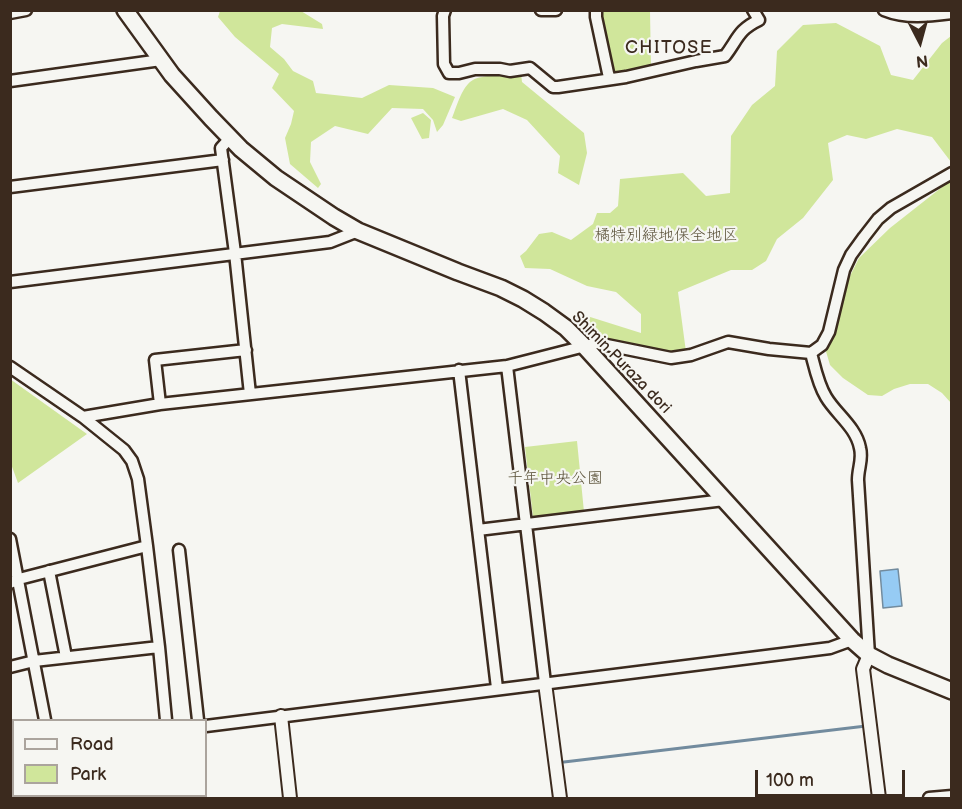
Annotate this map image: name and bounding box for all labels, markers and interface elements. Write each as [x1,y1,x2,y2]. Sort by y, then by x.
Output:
north arrow [890,12,950,72]
district label: CHITOSE [625,37,713,59]
text: N [915,50,929,70]
park label: 橘特別緑地保全地区 [594,226,738,246]
street label: Shimin Puraza dori [567,308,675,418]
park label: 千年中央公園 [507,469,603,489]
legend [12,719,207,797]
text: Road [70,734,114,755]
scale bar [758,758,908,796]
text: Park [70,764,106,785]
text: 100 m [766,770,814,791]

